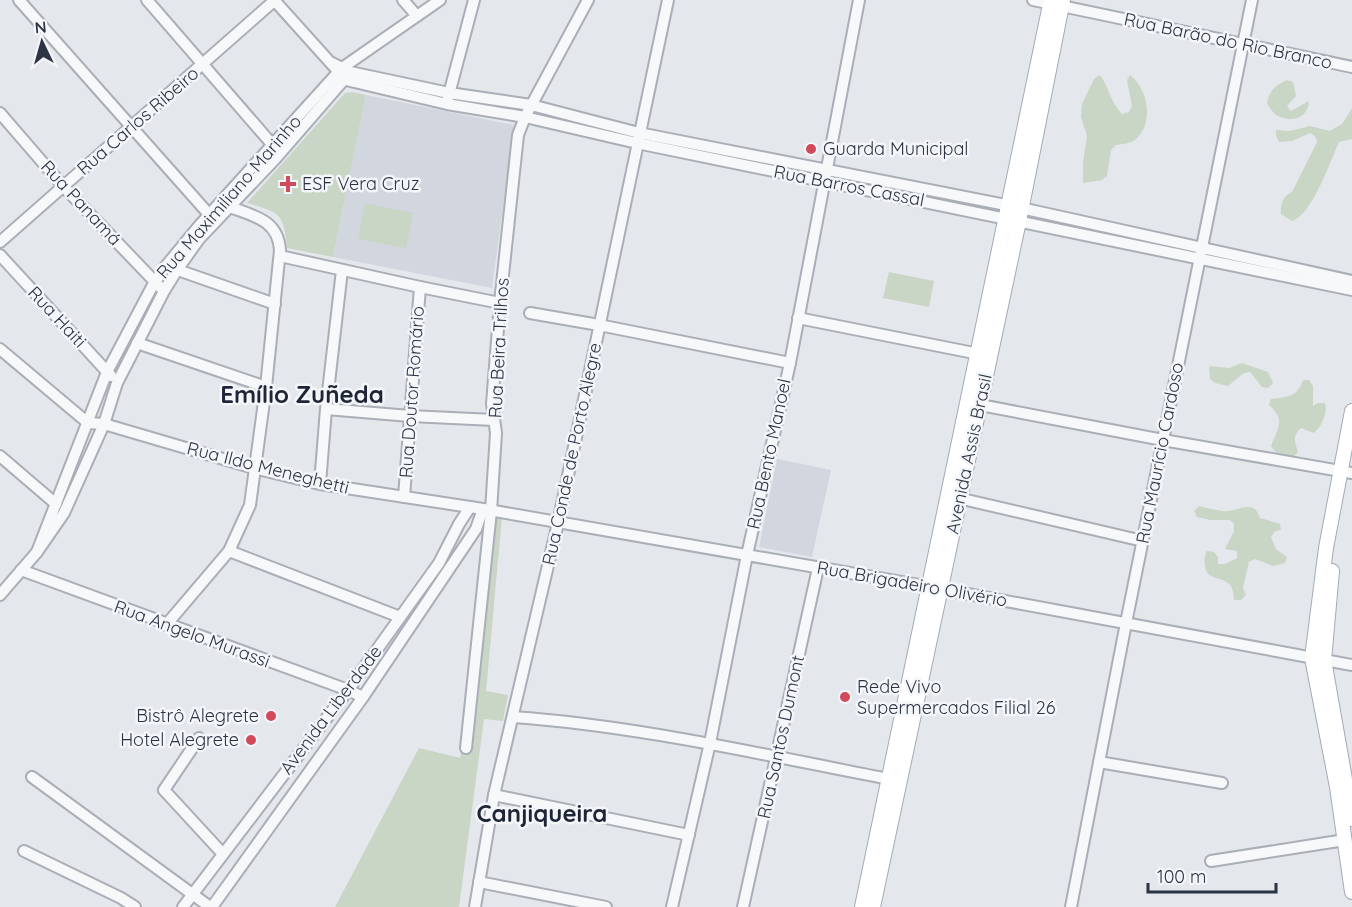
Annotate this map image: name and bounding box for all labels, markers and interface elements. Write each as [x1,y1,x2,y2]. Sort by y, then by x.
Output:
street label: Rua Barão do Rio Branco [1122,7,1334,74]
north arrow [12,12,72,72]
text: N [34,17,47,38]
street label: Rua Carlos Ribeiro [72,61,203,180]
street label: Rua Maximiliano Marinho [151,110,306,283]
place label: Guarda Municipal [823,137,968,160]
marker: Guarda Municipal [804,142,818,156]
street label: Rua Panamá [36,155,127,250]
street label: Rua Barros Cassal [772,160,926,211]
place label: ESF Vera Cruz [302,172,419,195]
marker: ESF Vera Cruz [279,175,297,193]
street label: Rua Beira Trilhos [483,277,514,419]
street label: Rua Haiti [23,281,92,352]
street label: Rua Doutor Romário [394,305,429,479]
street label: Rua Conde de Porto Alegre [537,341,606,567]
street label: Rua Maurício Cardoso [1131,360,1188,545]
street label: Avenida Assis Brasil [940,372,997,536]
street label: Rua Bento Manoel [741,376,796,531]
district label: Emílio Zuñeda [220,379,384,409]
street label: Rua Ildo Meneghetti [185,436,352,499]
street label: Rua Brigadeiro Olivério [815,555,1009,612]
street label: Rua Angelo Murassi [111,595,273,672]
street label: Avenida Liberdade [275,641,387,779]
street label: Rua Santos Dumont [752,653,809,821]
place label: Rede Vivo Supermercados Filial 26 [857,675,1056,719]
marker: Rede Vivo Supermercados Filial 26 [838,690,852,704]
place label: Bistrô Alegrete [136,704,259,727]
marker: Bistrô Alegrete [264,709,278,723]
place label: Hotel Alegrete [120,728,239,751]
marker: Hotel Alegrete [244,733,258,747]
district label: Canjiqueira [477,798,607,828]
scale bar [1148,856,1276,894]
text: 100 m [1157,865,1206,888]

